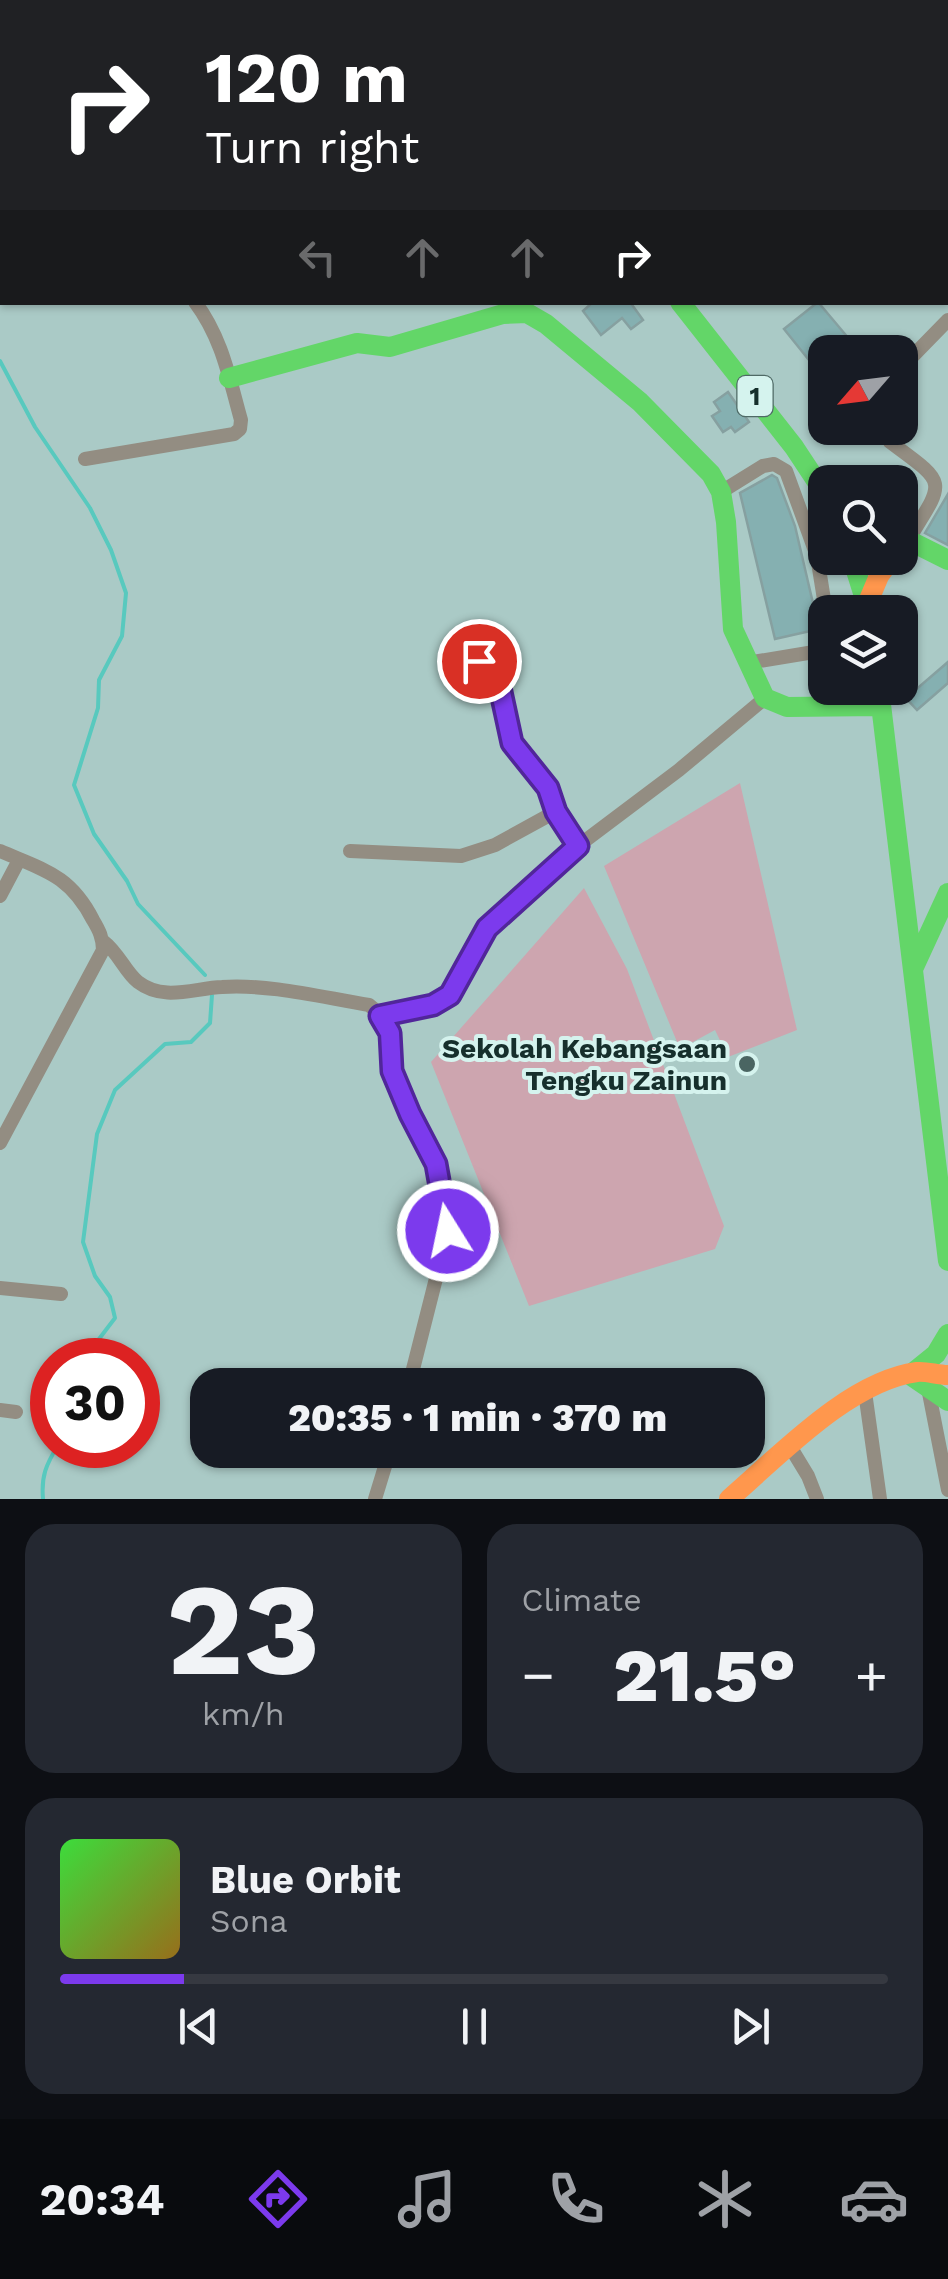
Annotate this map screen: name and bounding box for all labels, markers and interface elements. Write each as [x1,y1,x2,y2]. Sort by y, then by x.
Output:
text: 120 m [205,37,408,119]
icon: right [40,40,170,170]
text: Turn right [205,121,419,174]
icon: left [290,230,345,285]
icon: ahead [395,230,450,285]
icon: ahead [500,230,555,285]
icon: right [605,230,660,285]
north arrow [808,335,918,445]
map controls [808,335,918,705]
road number: 1 [738,376,772,416]
button: search [808,465,918,575]
button: layers [808,595,918,705]
pin [437,619,522,704]
icon: arrive [452,634,507,689]
place label: Sekolah Kebangsaan Tengku Zainun [442,1032,727,1097]
marker: Sekolah Kebangsaan Tengku Zainun [736,1053,758,1075]
position arrow [396,1179,500,1283]
speed limit sign: 30 [30,1338,160,1468]
text: 20:35 · 1 min · 370 m [288,1396,667,1440]
text: 23 [166,1553,321,1706]
text: Climate [522,1581,642,1619]
text: 21.5° [613,1631,796,1719]
text: − [522,1643,555,1707]
text: + [855,1643,888,1707]
text: km/h [202,1695,284,1733]
text: Blue Orbit [210,1858,401,1902]
text: Sona [210,1902,288,1940]
icon: previous [171,1999,226,2054]
icon: pause [447,1999,502,2054]
icon: next [723,1999,778,2054]
icon: directions [243,2164,313,2234]
icon: music [392,2164,462,2234]
icon: phone [541,2164,611,2234]
icon: climate [690,2164,760,2234]
icon: car [839,2164,909,2234]
text: 20:34 [39,2173,165,2226]

